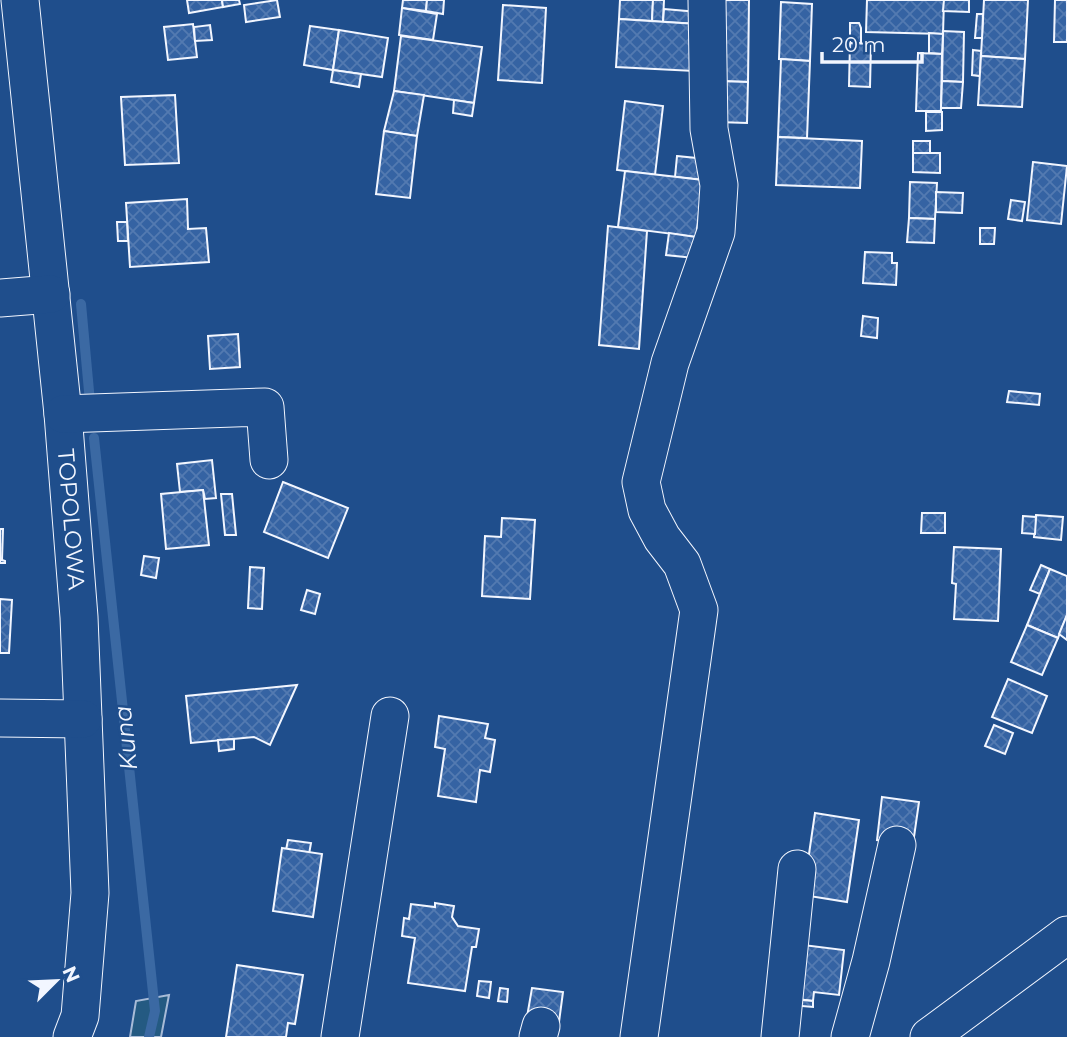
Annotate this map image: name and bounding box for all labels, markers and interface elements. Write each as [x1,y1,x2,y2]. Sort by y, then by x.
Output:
scale bar [822,21,922,65]
text: 20 m [832,32,886,57]
street label: TOPOLOWA [52,448,91,592]
water label: Kuna [108,704,143,772]
north arrow [21,946,91,1016]
text: N [57,963,85,986]

